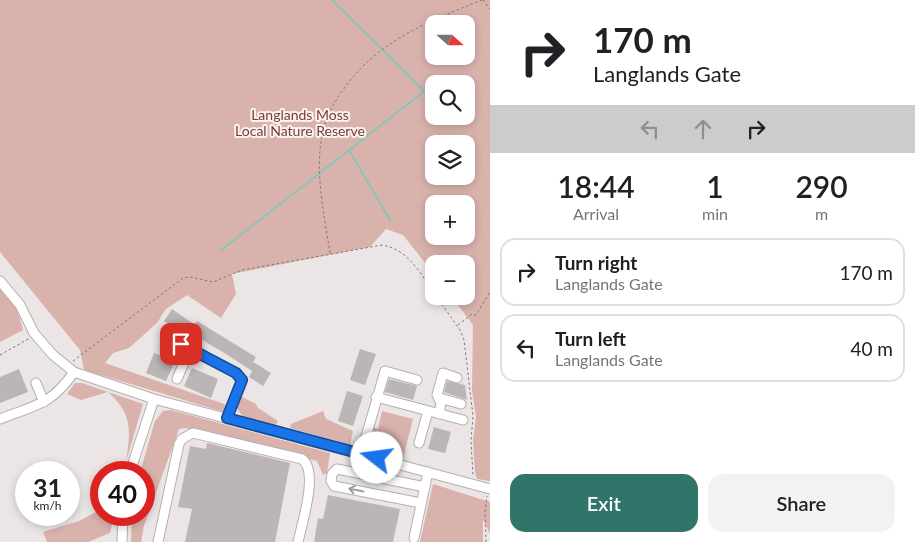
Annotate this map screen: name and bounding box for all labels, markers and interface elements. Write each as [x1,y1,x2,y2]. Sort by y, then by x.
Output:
north arrow [425,15,475,65]
map controls [425,15,475,305]
text: 170 m [593,18,692,60]
icon: right [510,20,575,85]
text: Langlands Gate [593,60,741,87]
button: search [425,75,475,125]
park label: Langlands Moss Local Nature Reserve [235,106,365,139]
icon: left [636,115,664,143]
icon: ahead [689,115,717,143]
icon: right [742,115,770,143]
button: layers [425,135,475,185]
text: 18:44 [557,168,635,204]
text: 1 [706,168,724,204]
text: 290 [795,168,848,204]
button: + [425,195,475,245]
text: Arrival [573,204,619,223]
text: min [702,204,728,223]
text: m [815,204,828,223]
text: Turn right [555,251,637,274]
button: − [425,255,475,305]
icon: right [512,258,540,286]
text: 170 m [839,261,893,284]
text: Langlands Gate [555,274,663,293]
pin [160,323,202,365]
text: Turn left [555,327,626,350]
icon: arrive [167,330,195,358]
icon: left [512,334,540,362]
text: 40 m [850,337,893,360]
text: Langlands Gate [555,350,663,369]
position arrow [350,431,402,483]
speed limit sign: 40 [90,461,155,526]
text: 31 [33,472,62,502]
button: Exit [510,474,698,532]
button: Share [708,474,895,532]
one-way arrow [349,485,365,494]
text: km/h [33,498,62,513]

